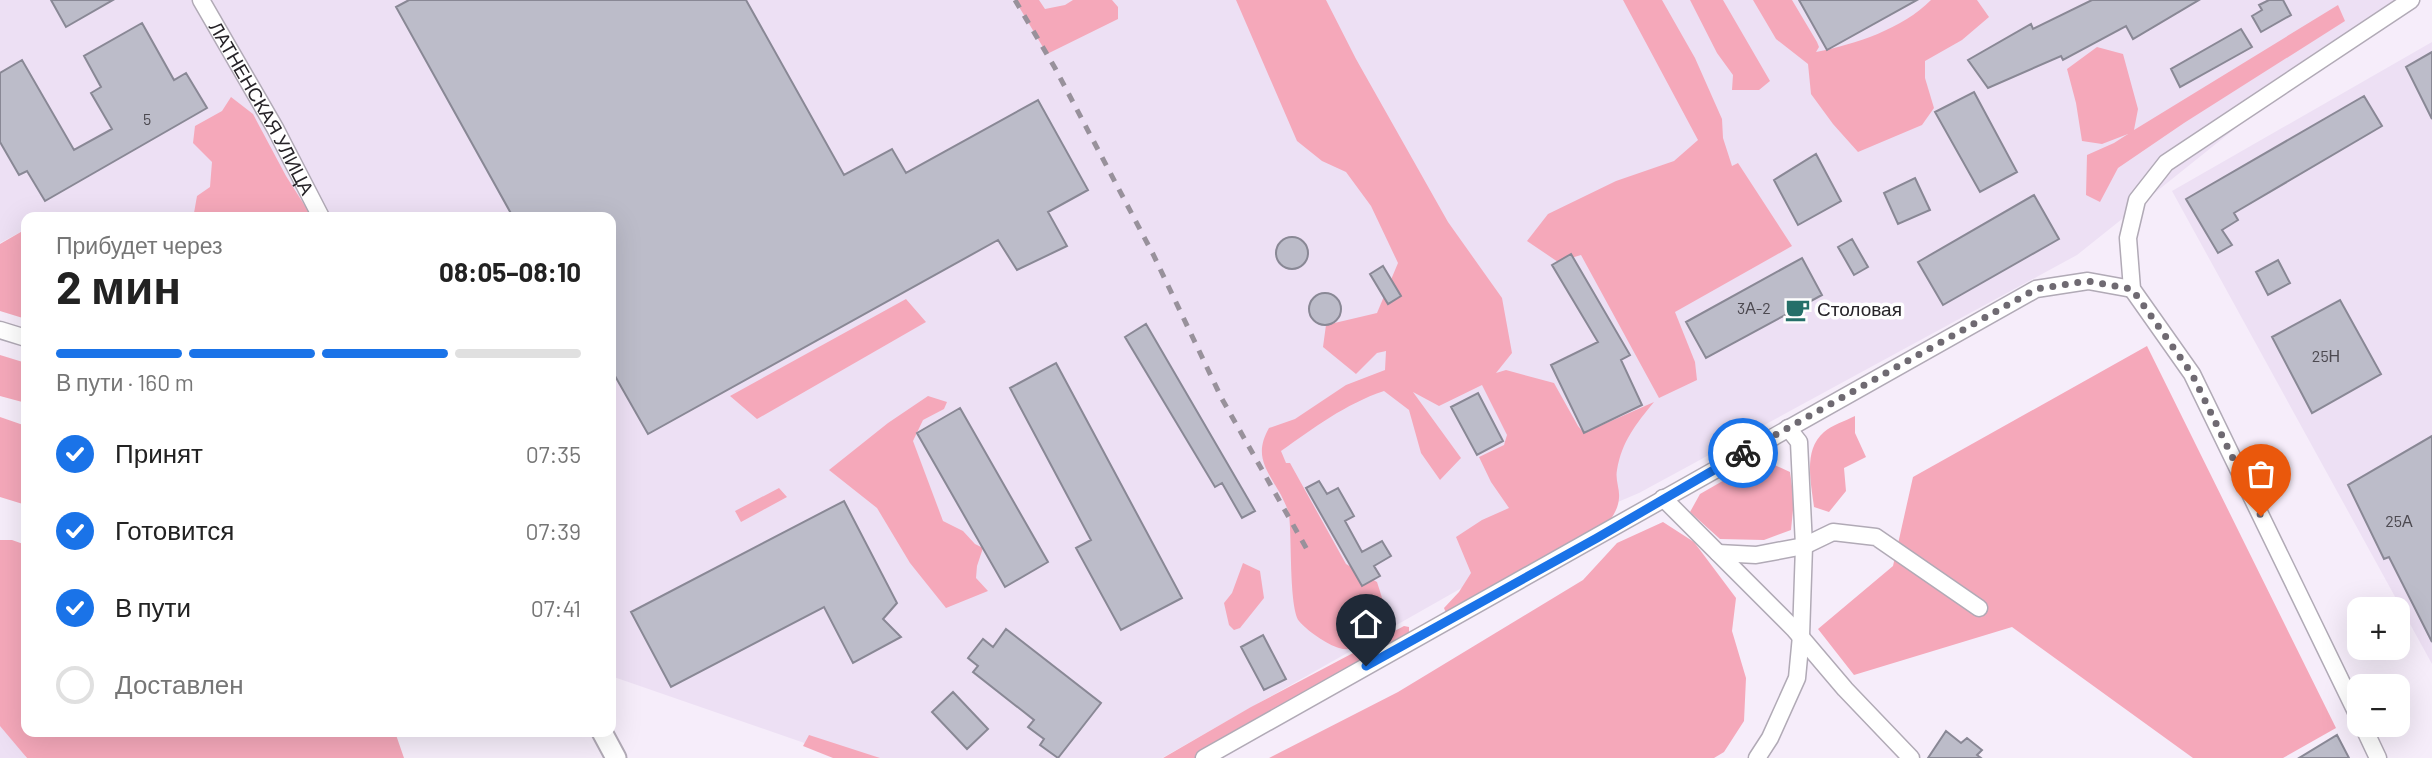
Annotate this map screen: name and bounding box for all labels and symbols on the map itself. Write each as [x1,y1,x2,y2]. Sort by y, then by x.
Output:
street label: ЛАТНЕНСКАЯ УЛИЦА [205,17,320,199]
house number: 5 [143,109,151,128]
cafe icon: Столовая [1783,295,1811,323]
place label: Столовая [1817,297,1902,320]
house number: 3А-2 [1737,298,1771,317]
house number: 25Н [2312,346,2340,365]
courier [1708,418,1778,488]
pin [2231,444,2291,516]
house number: 25А [2385,511,2413,530]
pin [1336,594,1396,666]

